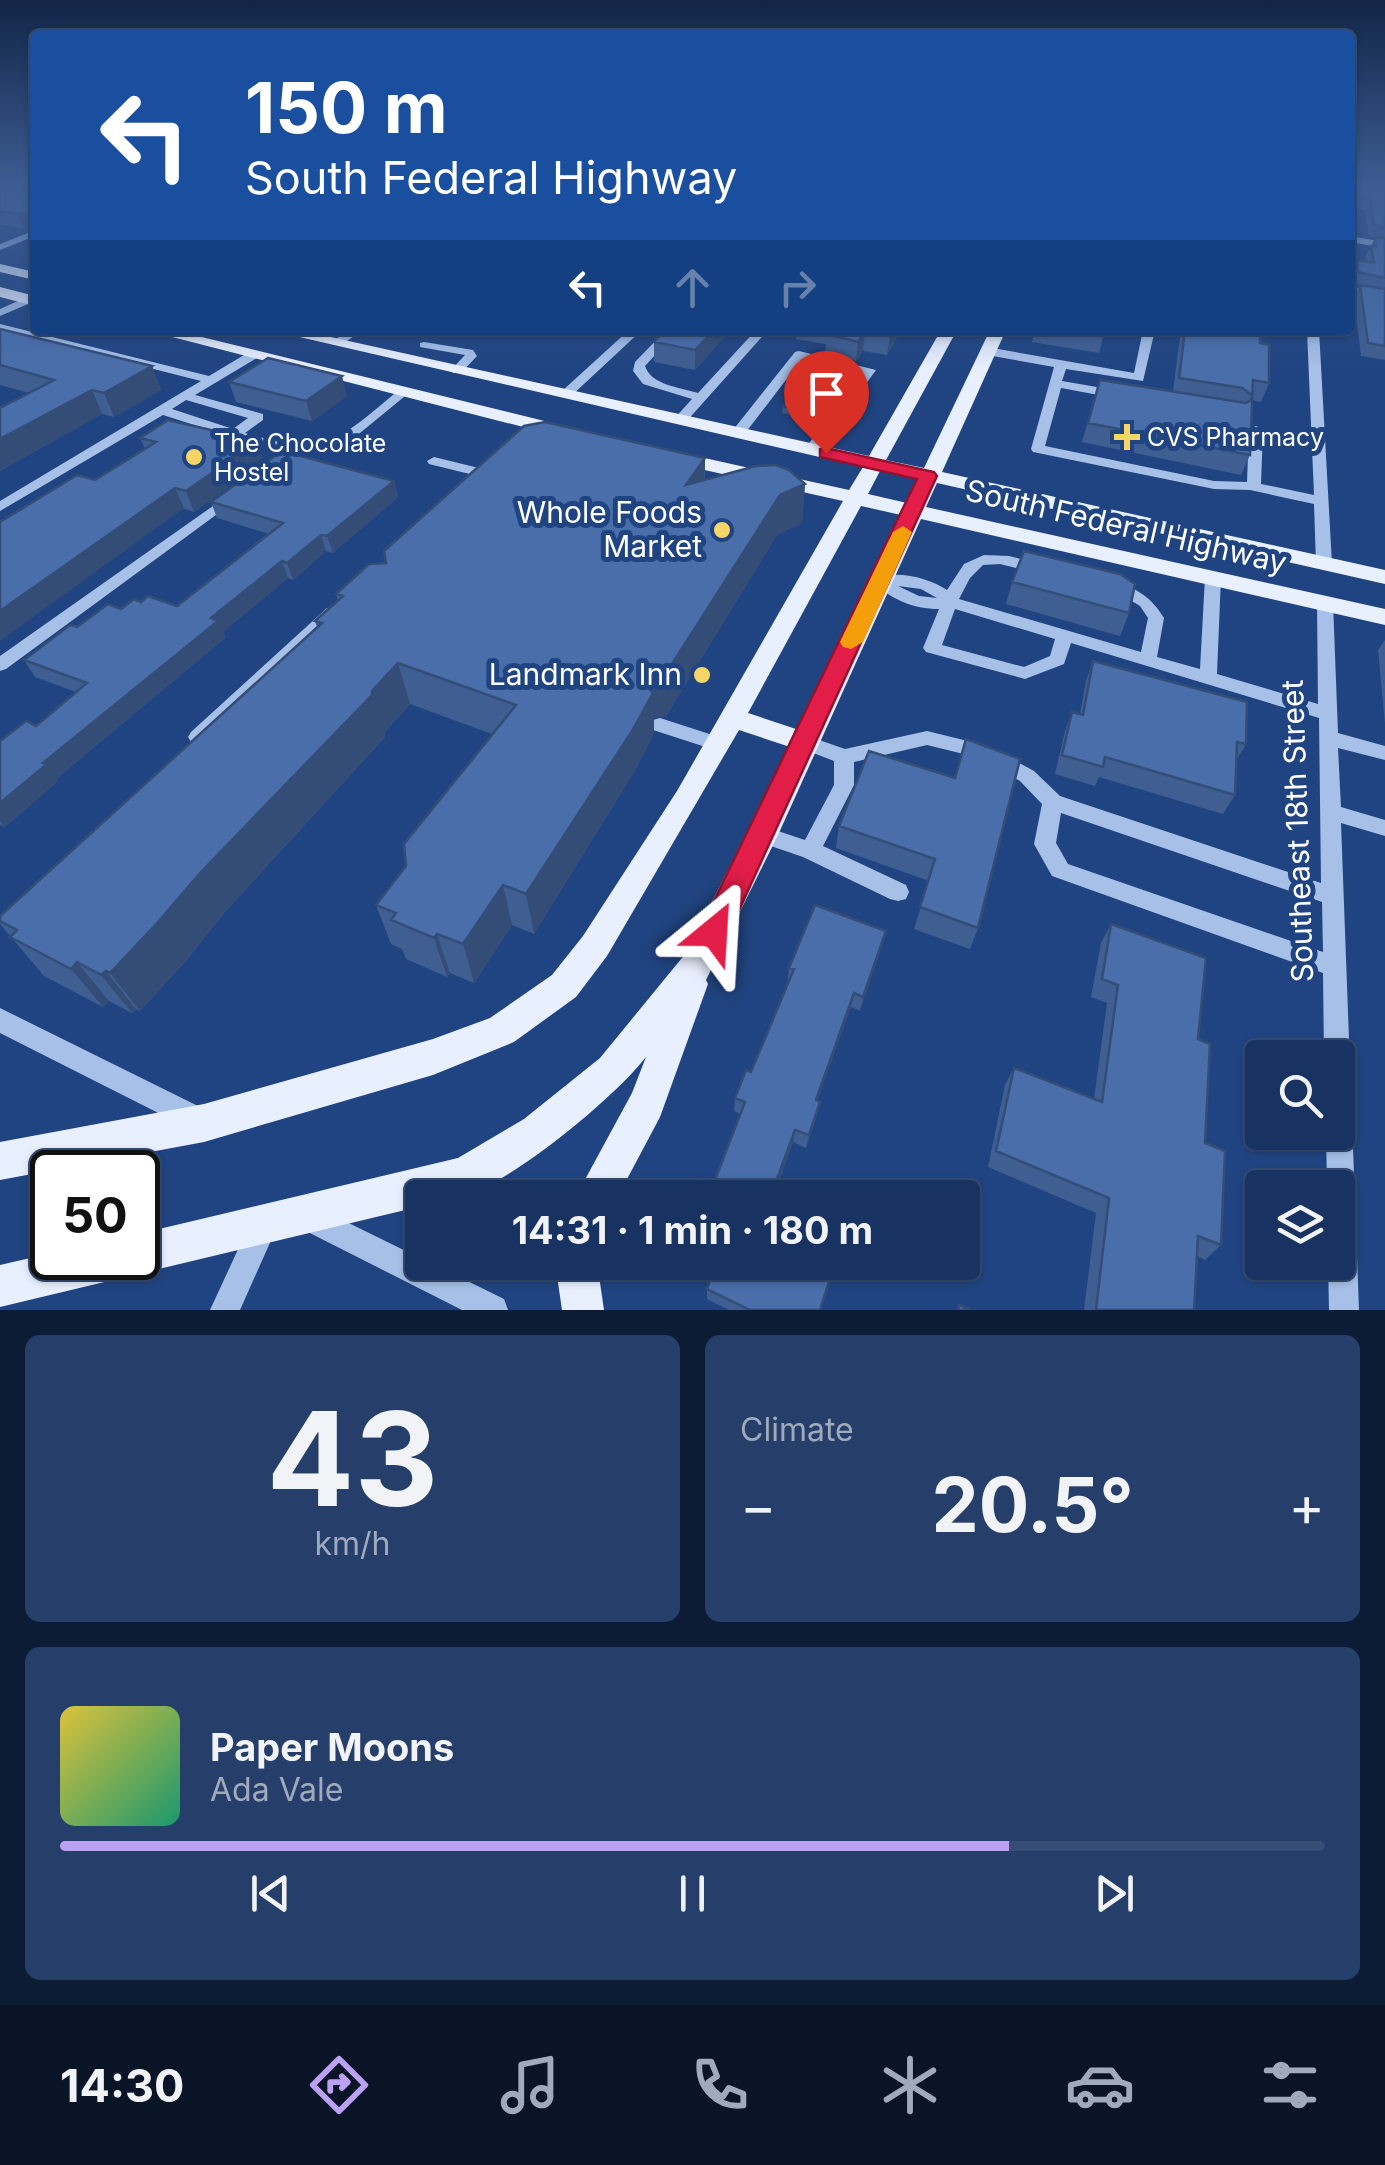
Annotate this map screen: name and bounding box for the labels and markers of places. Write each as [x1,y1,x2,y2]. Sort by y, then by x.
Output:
pin [784,351,869,454]
place label: CVS Pharmacy [1147,422,1324,452]
marker: CVS Pharmacy [1116,426,1138,448]
place label: The Chocolate Hostel [214,428,386,487]
marker: The Chocolate Hostel [183,446,205,468]
place label: Whole Foods Market [517,494,702,564]
marker: Whole Foods Market [711,519,733,541]
place label: Landmark Inn [489,656,682,692]
marker: Landmark Inn [691,664,713,686]

